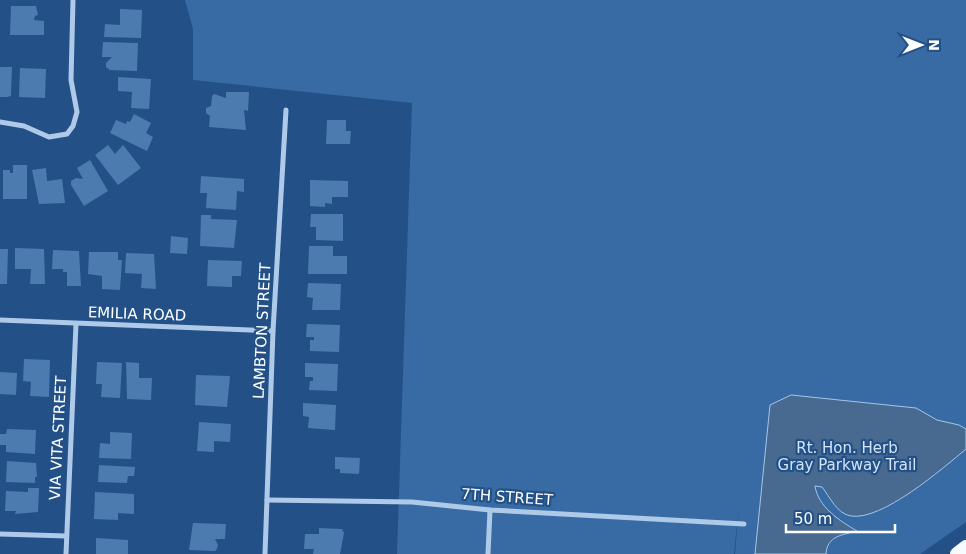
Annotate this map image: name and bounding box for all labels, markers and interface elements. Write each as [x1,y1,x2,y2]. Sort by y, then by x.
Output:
north arrow [896,20,946,70]
text: N [926,39,942,51]
street label: LAMBTON STREET [249,262,275,400]
street label: EMILIA ROAD [87,303,187,325]
street label: VIA VITA STREET [46,374,70,501]
park label: Rt. Hon. Herb Gray Parkway Trail [778,439,916,474]
street label: 7TH STREET [460,485,554,509]
scale bar [786,502,895,534]
text: 50 m [794,510,832,528]

